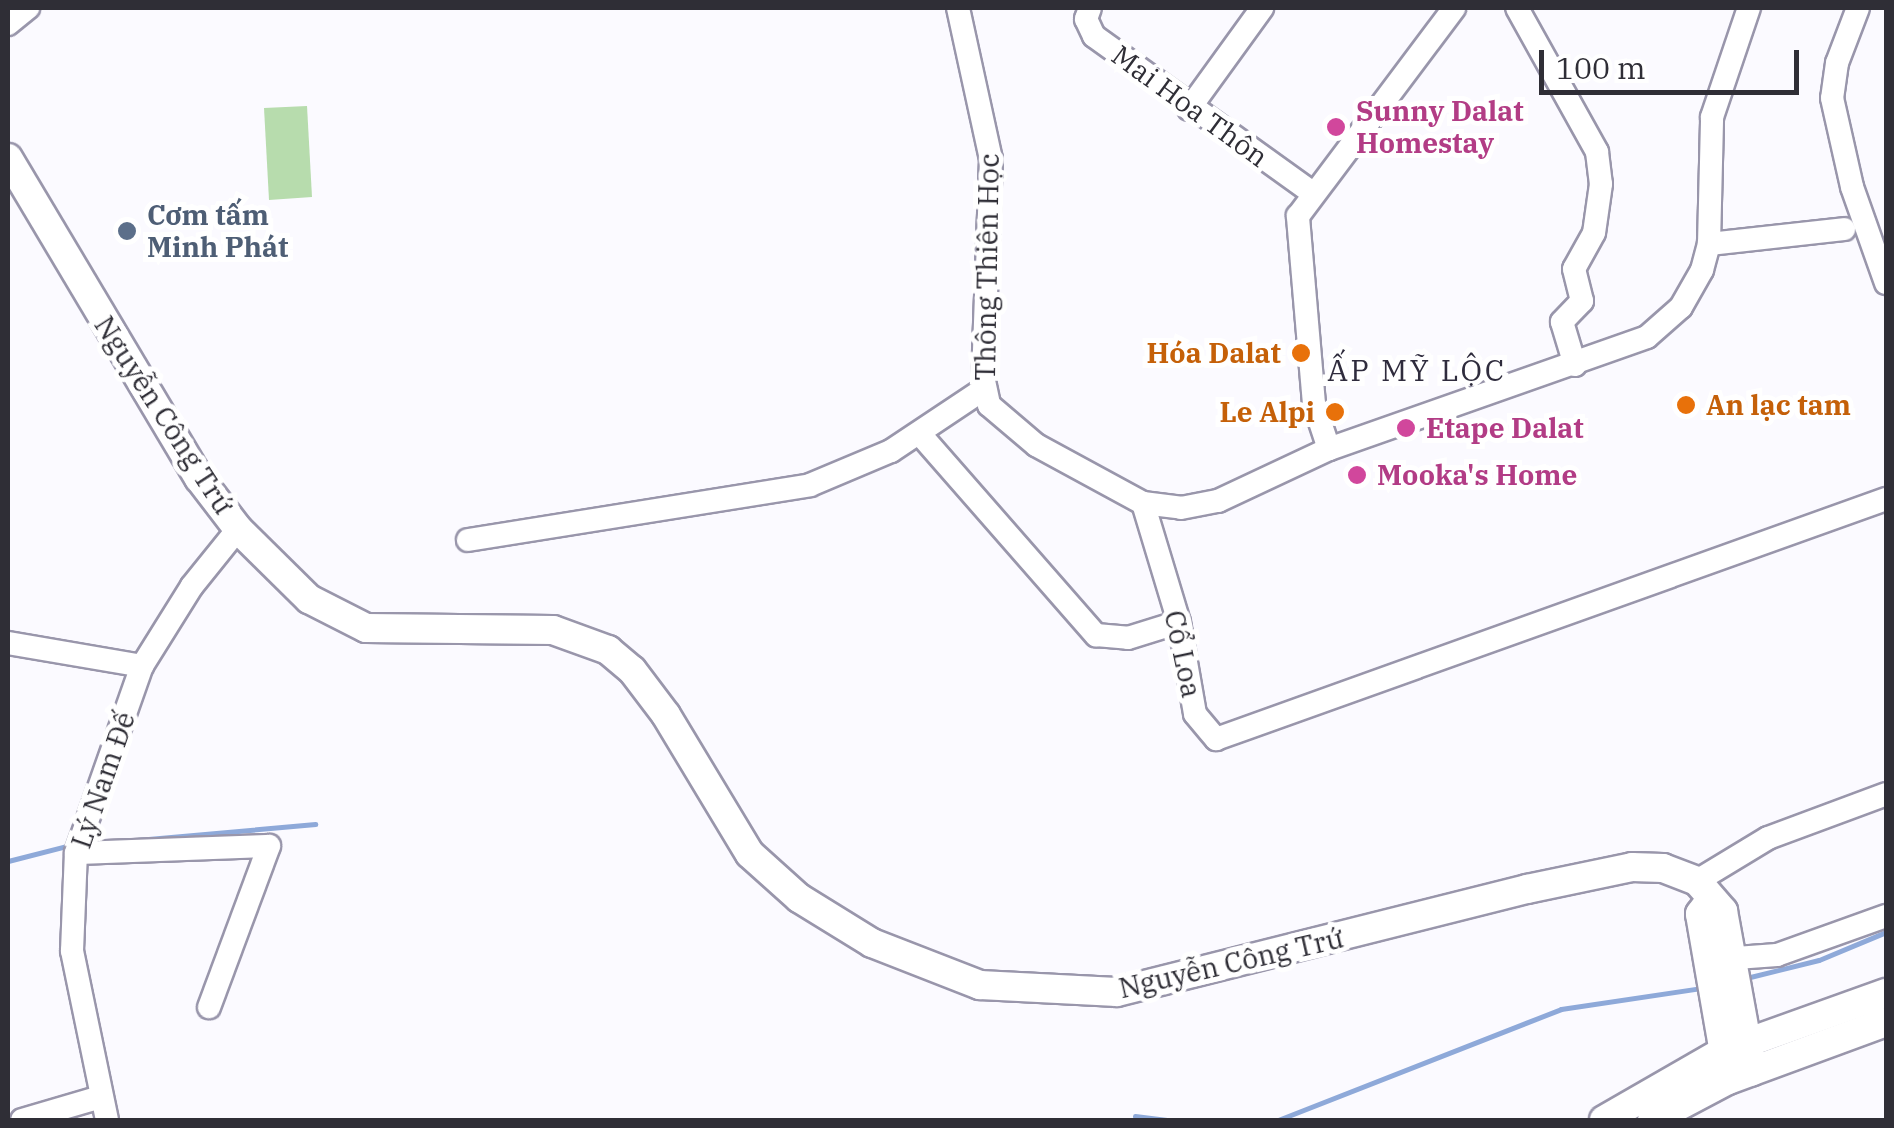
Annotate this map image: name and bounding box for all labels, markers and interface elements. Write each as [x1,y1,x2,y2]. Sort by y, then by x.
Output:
scale bar [1544,30,1804,92]
street label: Mai Hoa Thôn [1106,38,1274,174]
text: 100 m [1556,48,1646,87]
place label: Sunny Dalat Homestay [1356,94,1524,160]
marker: Sunny Dalat Homestay [1325,116,1347,138]
street label: Thông Thiên Học [968,153,1006,381]
place label: Cơm tấm Minh Phát [147,198,288,264]
marker: Cơm tấm Minh Phát [116,220,138,242]
street label: Nguyễn Công Trứ [87,310,241,520]
place label: Hóa Dalat [1147,336,1281,370]
marker: Hóa Dalat [1290,342,1312,364]
district label: ẤP MỸ LỘC [1327,352,1507,388]
place label: An lạc tam [1706,388,1851,422]
marker: An lạc tam [1675,394,1697,416]
place label: Le Alpi [1219,395,1315,429]
marker: Le Alpi [1324,401,1346,423]
place label: Etape Dalat [1426,411,1584,445]
marker: Etape Dalat [1395,417,1417,439]
place label: Mooka's Home [1377,458,1577,492]
marker: Mooka's Home [1346,464,1368,486]
street label: Cổ Loa [1157,607,1209,701]
street label: Lý Nam Đế [64,707,142,853]
street label: Nguyễn Công Trứ [1115,921,1347,1005]

